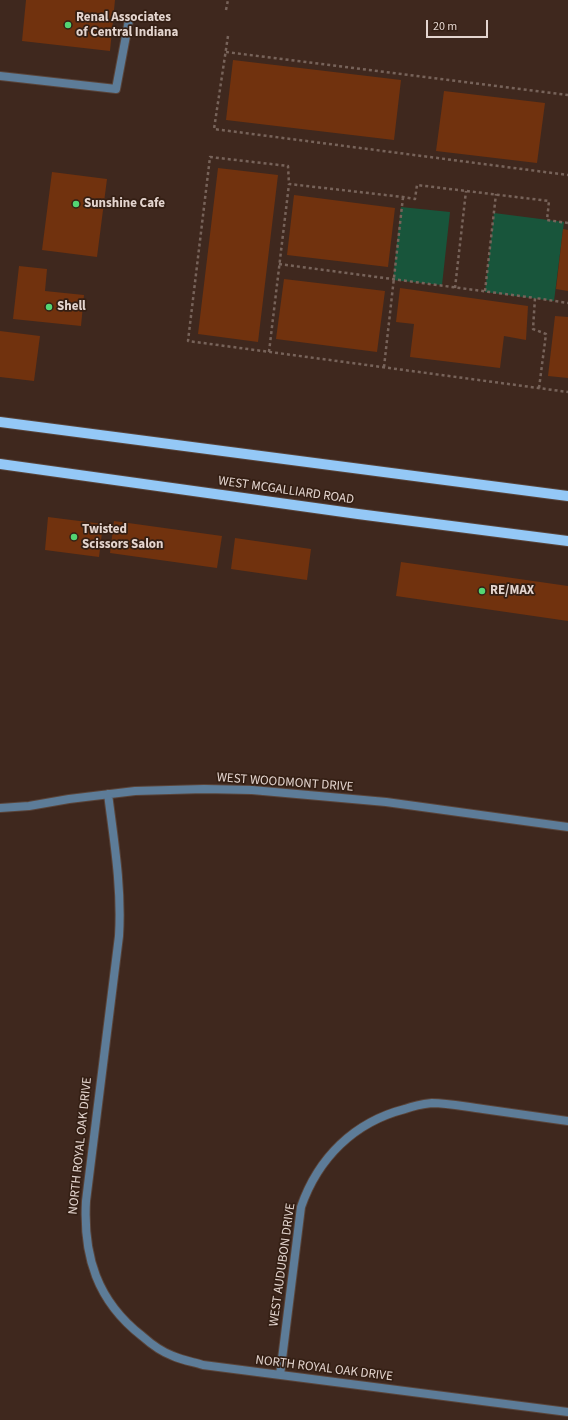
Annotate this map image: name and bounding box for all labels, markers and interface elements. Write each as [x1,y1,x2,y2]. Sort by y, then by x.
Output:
place label: Renal Associates of Central Indiana [76,10,178,41]
scale bar [428,12,490,38]
text: 20 m [433,18,457,35]
marker: Renal Associates of Central Indiana [63,20,73,30]
place label: Sunshine Cafe [84,196,165,212]
marker: Sunshine Cafe [71,199,81,209]
place label: Shell [57,299,86,315]
marker: Shell [44,302,54,312]
street label: WEST MCGALLIARD ROAD [217,474,355,508]
place label: Twisted Scissors Salon [82,522,164,553]
marker: Twisted Scissors Salon [69,532,79,542]
place label: RE/MAX [490,583,534,599]
marker: RE/MAX [477,586,487,596]
street label: WEST WOODMONT DRIVE [216,770,354,796]
street label: NORTH ROYAL OAK DRIVE [66,1077,96,1215]
street label: WEST AUDUBON DRIVE [267,1202,299,1328]
street label: NORTH ROYAL OAK DRIVE [255,1353,393,1385]

